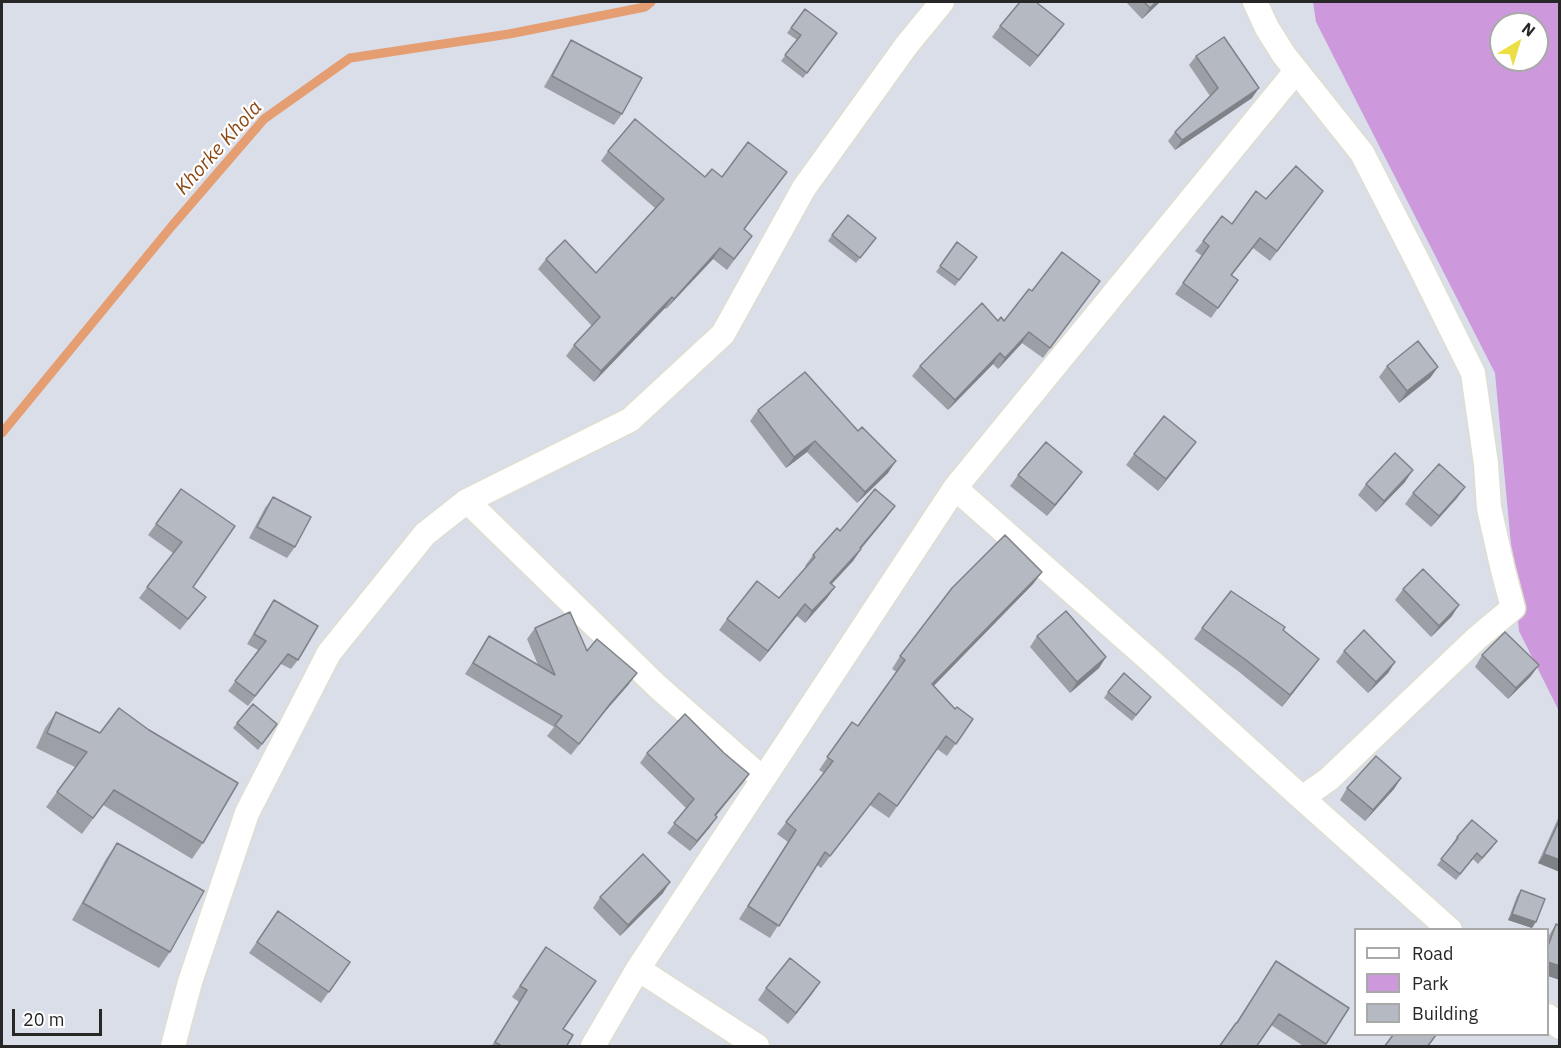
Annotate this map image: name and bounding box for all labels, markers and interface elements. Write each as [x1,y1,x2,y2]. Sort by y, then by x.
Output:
north arrow [1489,12,1549,72]
text: N [1518,18,1540,41]
water label: Khorke Khola [170,96,268,200]
legend [1354,928,1549,1036]
text: Road [1412,942,1453,965]
text: Park [1412,972,1448,995]
scale bar [15,997,105,1035]
text: Building [1412,1002,1478,1025]
text: 20 m [23,1008,65,1031]

